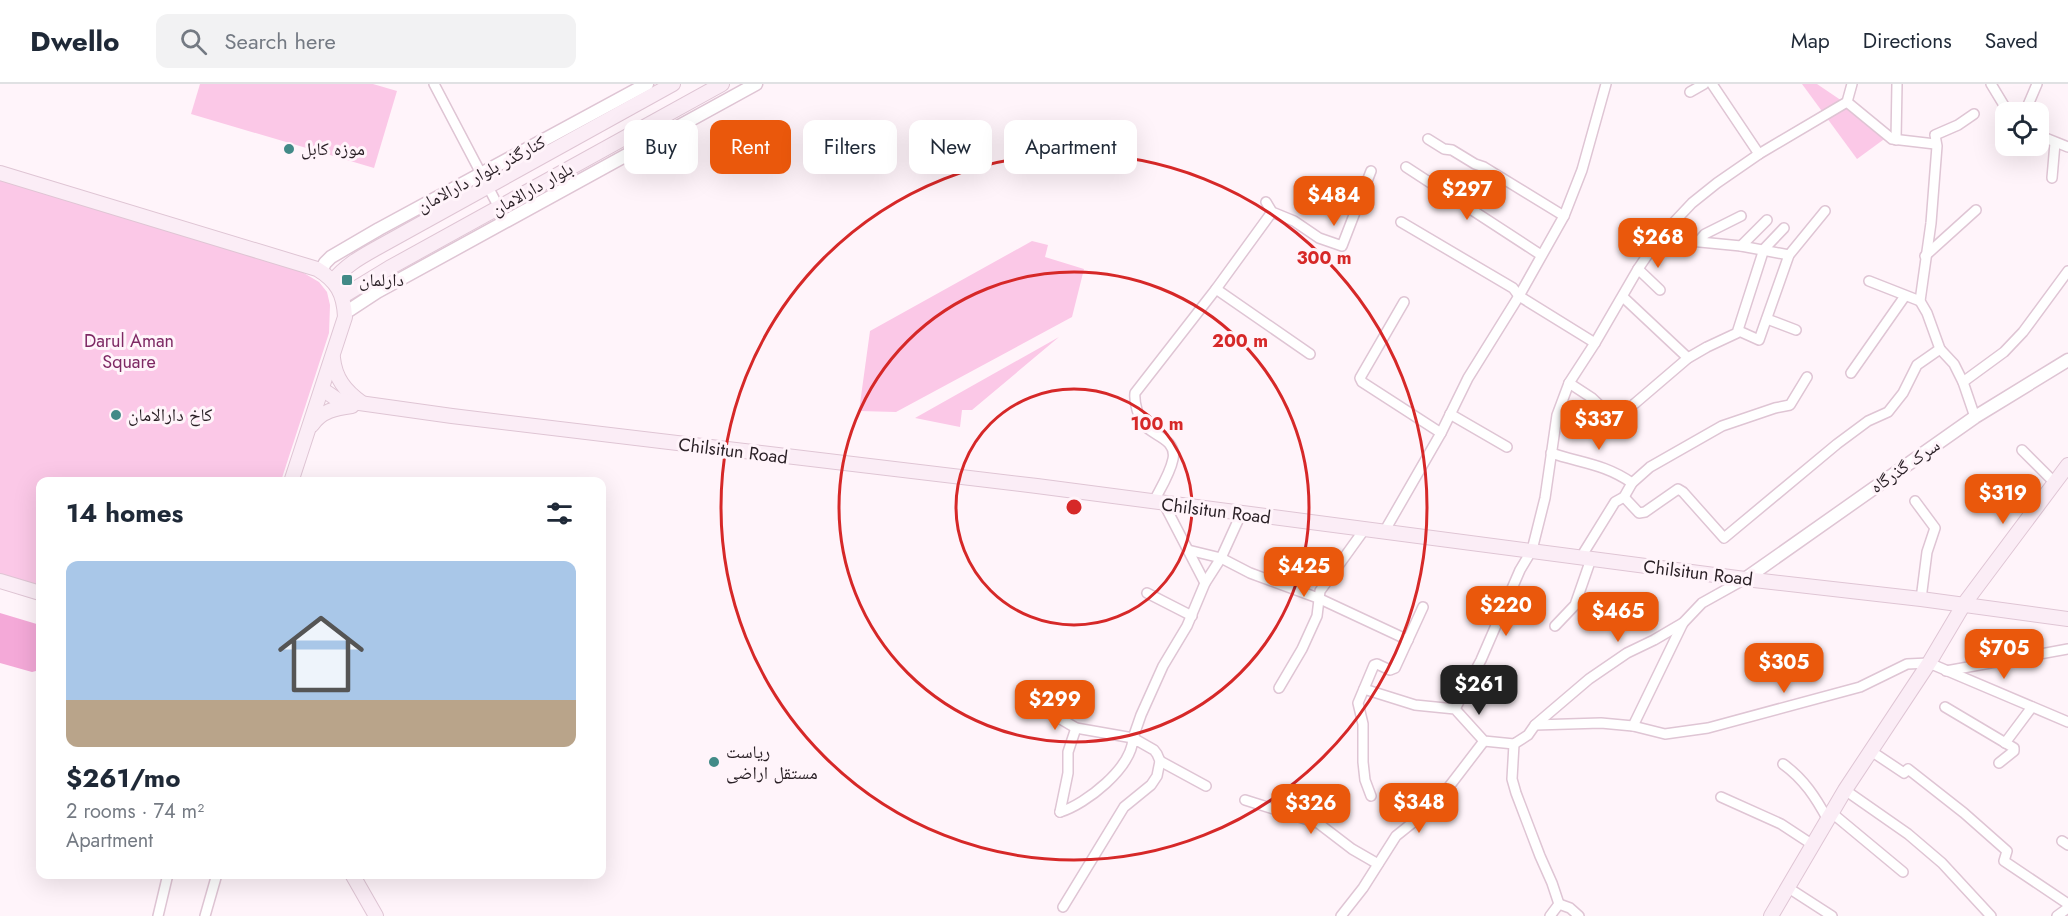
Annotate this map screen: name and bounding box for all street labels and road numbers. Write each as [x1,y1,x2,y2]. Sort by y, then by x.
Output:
street label: کنارگذر بلوار دارالامان [413,131,549,217]
street label: بلوار دارالامان [487,158,577,220]
street label: Chilsitun Road [677,431,789,471]
street label: سرک گذرگاه [1865,432,1945,500]
street label: Chilsitun Road [1160,491,1272,531]
street label: Chilsitun Road [1642,553,1754,593]

